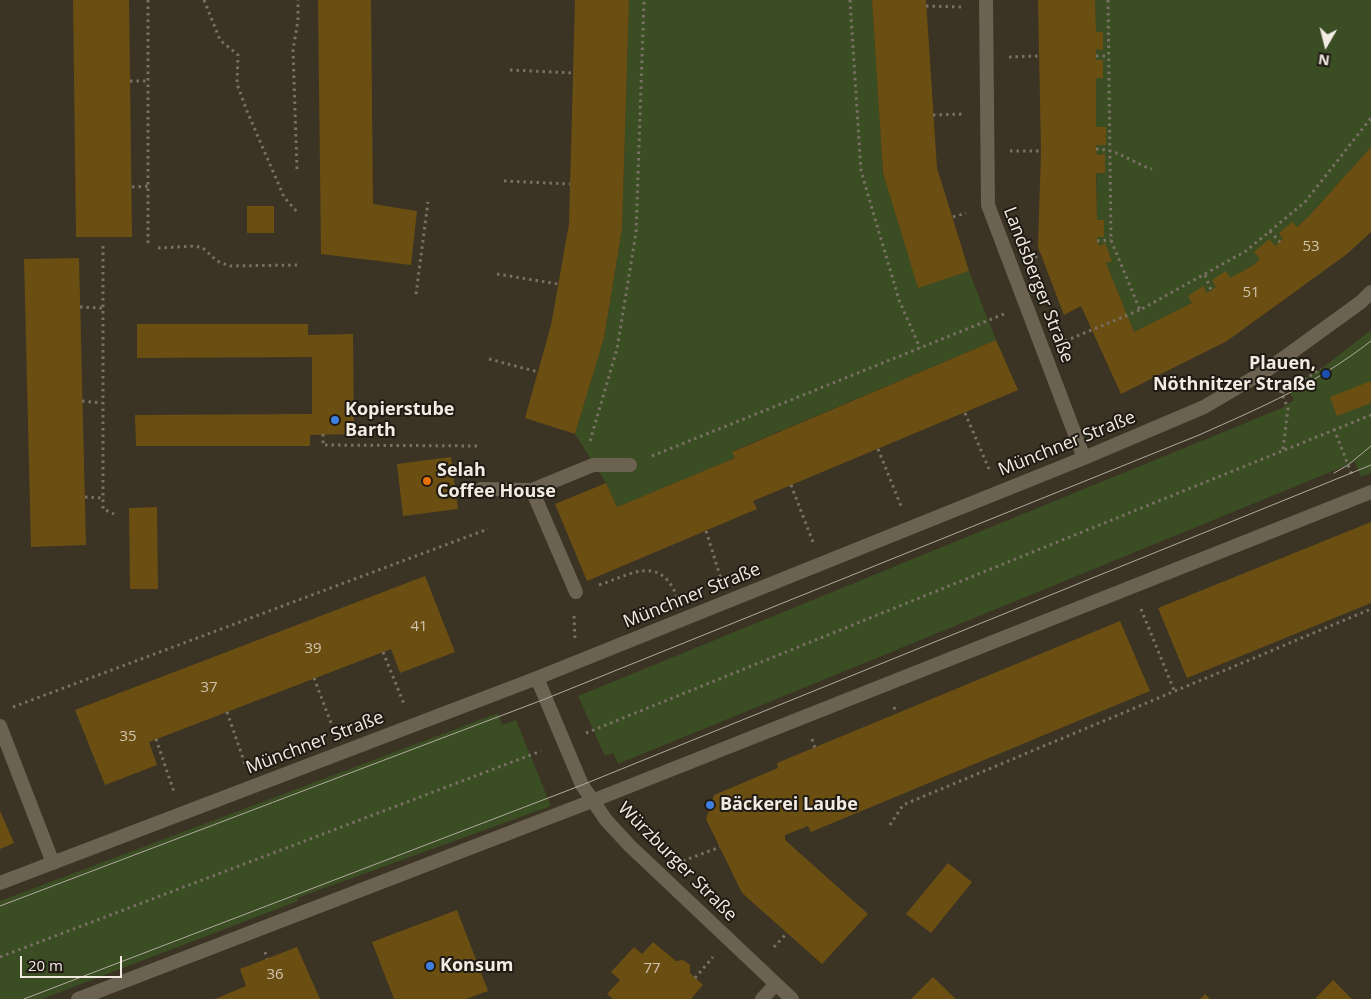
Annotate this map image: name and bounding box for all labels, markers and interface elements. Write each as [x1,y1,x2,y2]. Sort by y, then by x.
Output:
north arrow [1301,20,1351,70]
text: N [1317,50,1331,71]
street label: Landsberger Straße [998,204,1078,366]
house number: 53 [1302,238,1320,256]
house number: 51 [1242,284,1260,302]
place label: Plauen, Nöthnitzer Straße [1153,353,1316,396]
marker: Plauen, Nöthnitzer Straße [1320,368,1332,380]
place label: Kopierstube Barth [345,399,454,442]
street label: Münchner Straße [995,407,1139,481]
marker: Kopierstube Barth [329,414,341,426]
place label: Selah Coffee House [437,460,556,502]
marker: Selah Coffee House [421,475,433,487]
street label: Münchner Straße [620,559,764,633]
house number: 41 [410,618,428,636]
house number: 39 [304,640,322,658]
house number: 37 [200,679,218,697]
street label: Münchner Straße [243,707,387,779]
house number: 35 [119,728,137,746]
place label: Bäckerei Laube [720,794,858,816]
street label: Würzburger Straße [613,798,741,926]
marker: Bäckerei Laube [704,799,716,811]
scale bar [22,946,125,978]
text: 20 m [28,955,63,975]
place label: Konsum [440,955,513,977]
marker: Konsum [424,960,436,972]
house number: 77 [643,960,661,978]
house number: 36 [266,966,284,984]

